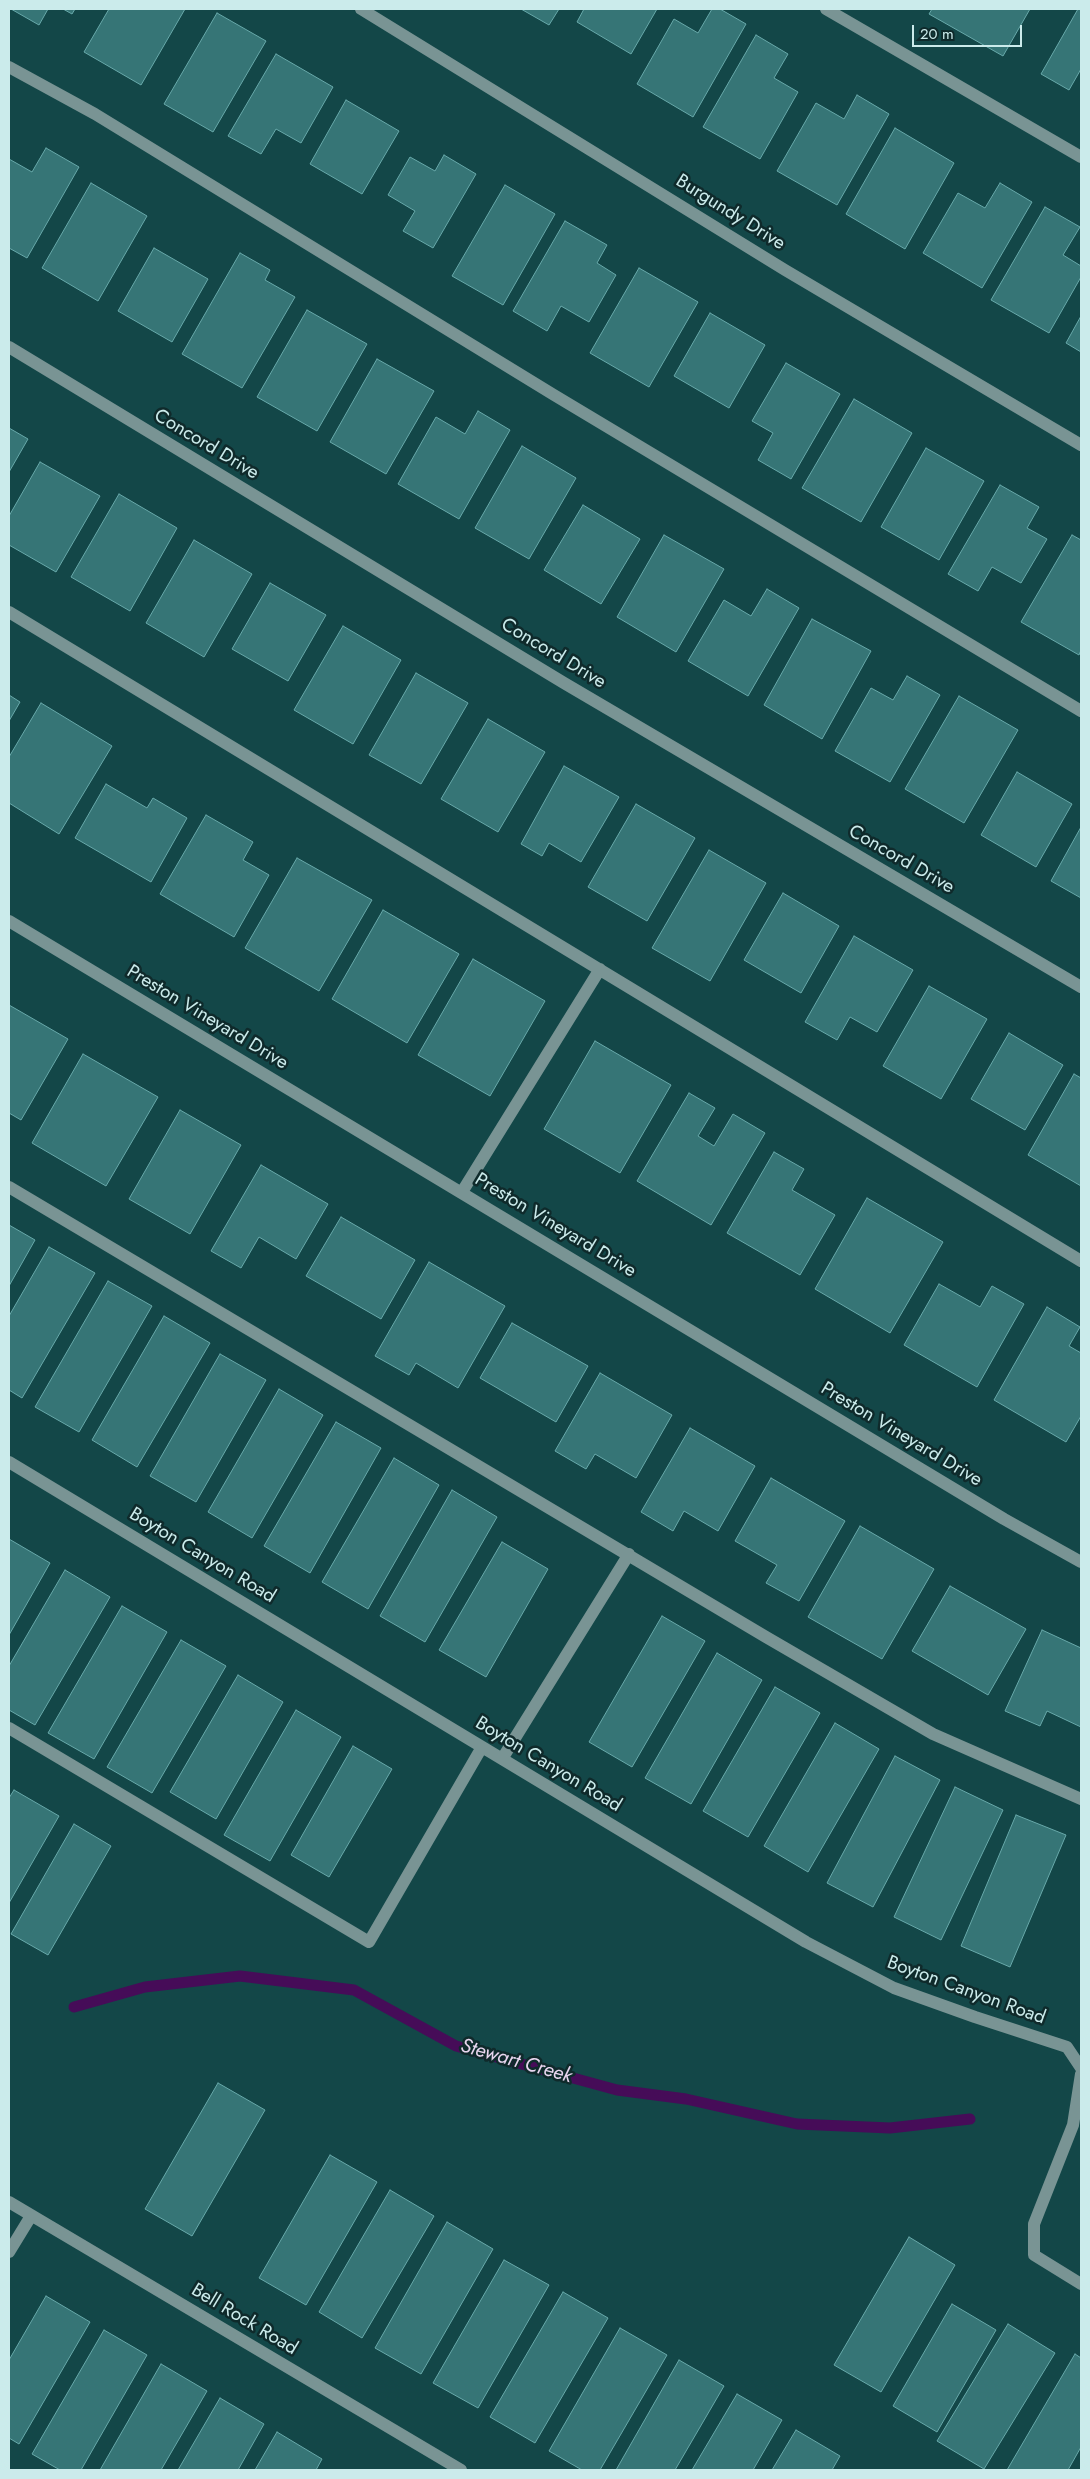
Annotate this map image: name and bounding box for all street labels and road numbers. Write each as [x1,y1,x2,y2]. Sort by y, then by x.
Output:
street label: Burgundy Drive [671,170,789,256]
street label: Concord Drive [150,405,262,485]
street label: Concord Drive [497,614,609,694]
street label: Concord Drive [844,821,958,899]
street label: Preston Vineyard Drive [122,961,292,1075]
street label: Preston Vineyard Drive [470,1169,640,1283]
street label: Preston Vineyard Drive [816,1378,986,1492]
street label: Boyton Canyon Road [125,1503,279,1609]
street label: Boyton Canyon Road [471,1712,625,1818]
street label: Boyton Canyon Road [884,1952,1048,2030]
street label: Bell Rock Road [187,2279,301,2361]

